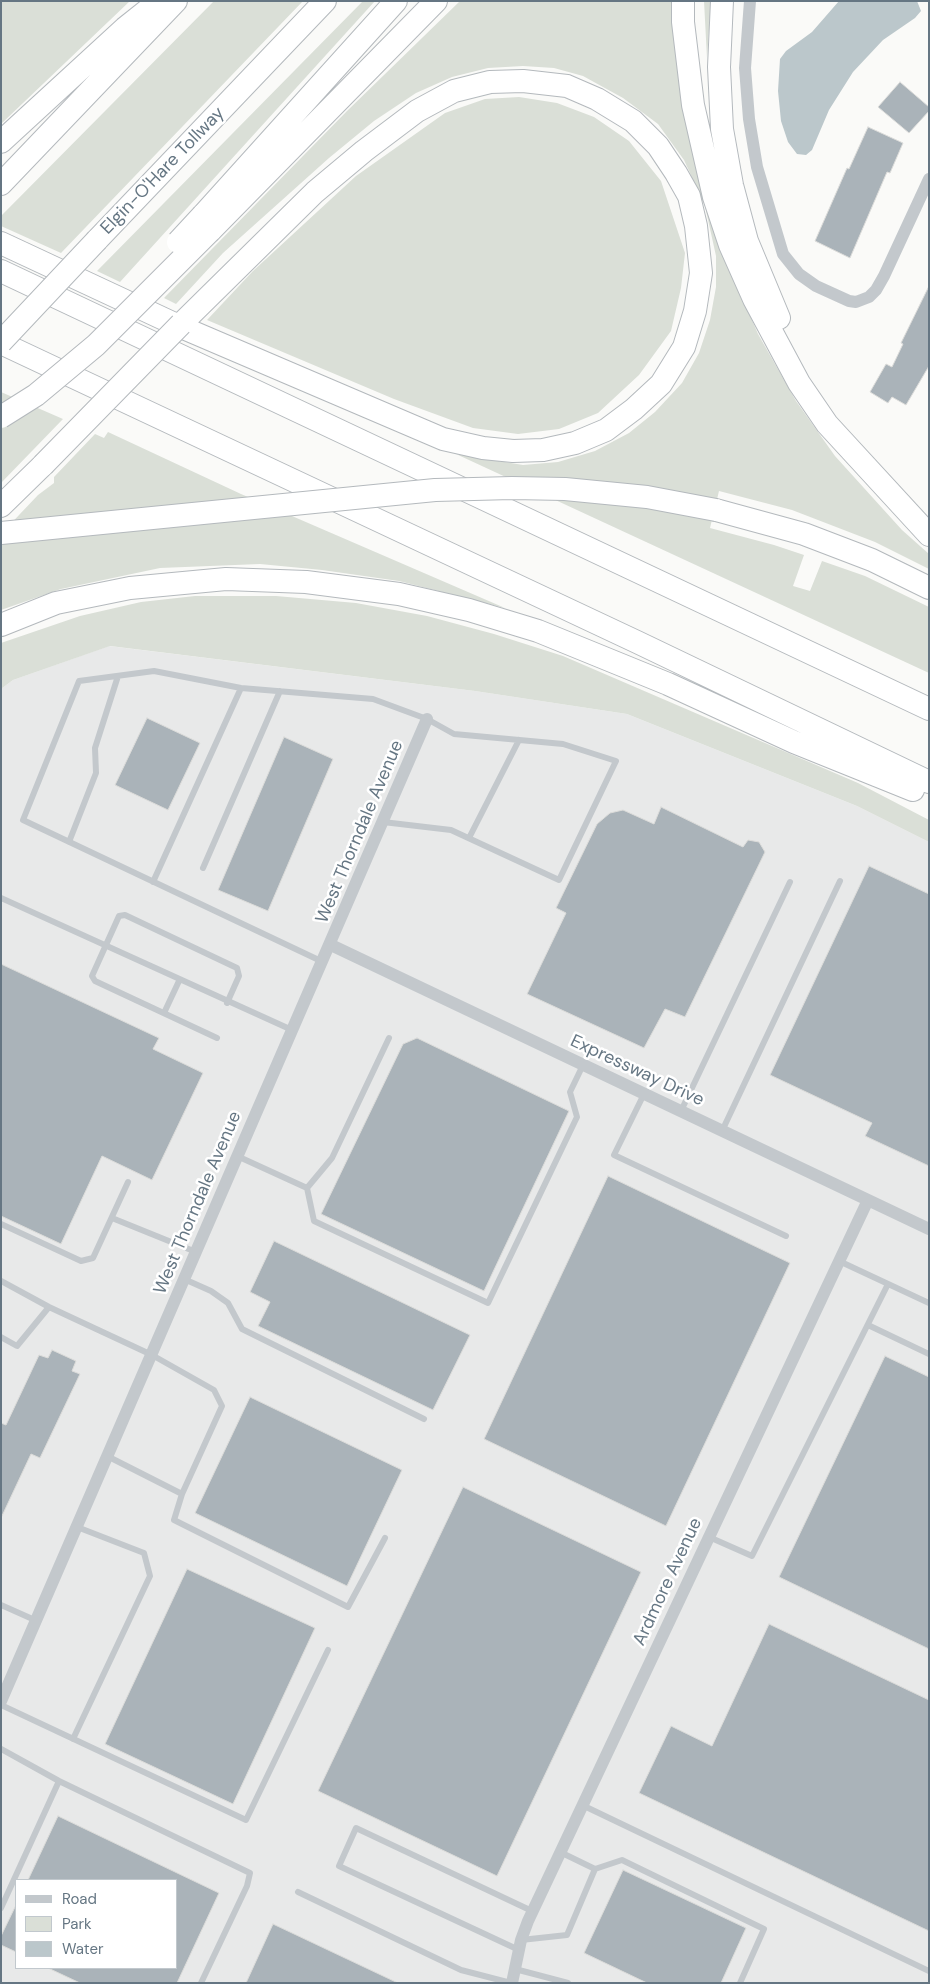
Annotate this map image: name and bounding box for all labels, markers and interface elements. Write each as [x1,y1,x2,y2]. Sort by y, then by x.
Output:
street label: Elgin-O'Hare Tollway [97,103,229,239]
street label: West Thorndale Avenue [312,737,408,927]
street label: Expressway Drive [567,1031,707,1111]
street label: West Thorndale Avenue [150,1108,246,1298]
street label: Ardmore Avenue [629,1515,707,1649]
legend [15,1879,178,1969]
text: Road [62,1889,97,1909]
text: Park [62,1914,92,1934]
text: Water [62,1939,103,1959]

